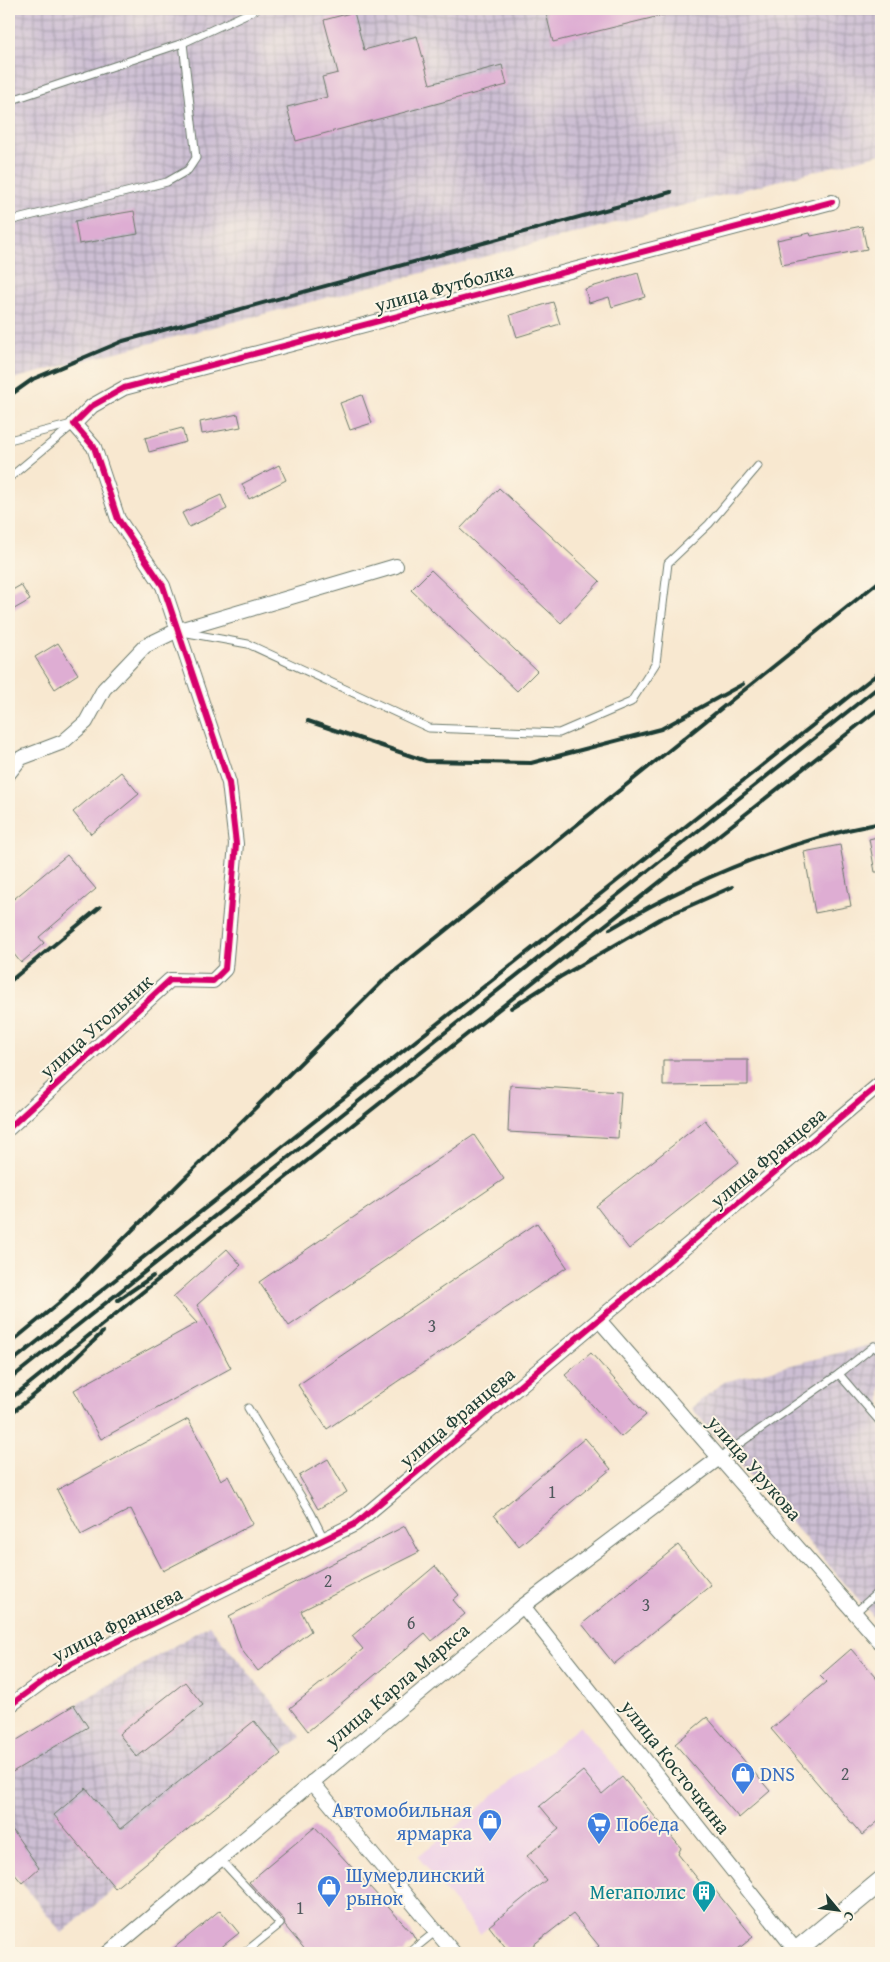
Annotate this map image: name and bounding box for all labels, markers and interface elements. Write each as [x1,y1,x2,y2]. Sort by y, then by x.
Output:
street label: улица Футболка [370,254,517,319]
street label: улица Угольник [32,966,159,1085]
street label: улица Францева [703,1099,832,1214]
house number: 3 [428,1312,436,1339]
street label: улица Францева [392,1359,521,1474]
street label: улица Урукова [701,1408,810,1527]
house number: 1 [548,1478,556,1505]
house number: 2 [324,1567,332,1594]
street label: улица Францева [45,1578,188,1669]
house number: 3 [642,1591,650,1618]
house number: 6 [407,1609,415,1636]
street label: улица Карла Маркса [317,1615,476,1754]
street label: улица Косточкина [614,1692,739,1841]
place label: DNS [760,1759,795,1788]
house number: 2 [841,1760,849,1787]
shop icon: DNS [730,1761,756,1795]
place label: Автомобильная ярмарка [332,1795,472,1847]
shop icon: Автомобильная ярмарка [477,1808,503,1842]
place label: Победа [616,1809,680,1838]
supermarket icon: Победа [586,1811,612,1845]
place label: Шумерлинский рынок [346,1860,485,1912]
shop icon: Шумерлинский рынок [316,1874,342,1908]
place label: Мегаполис [590,1877,686,1906]
building icon: Мегаполис [691,1879,717,1913]
north arrow [812,1884,862,1934]
house number: 1 [296,1894,304,1921]
text: С [839,1908,860,1925]

